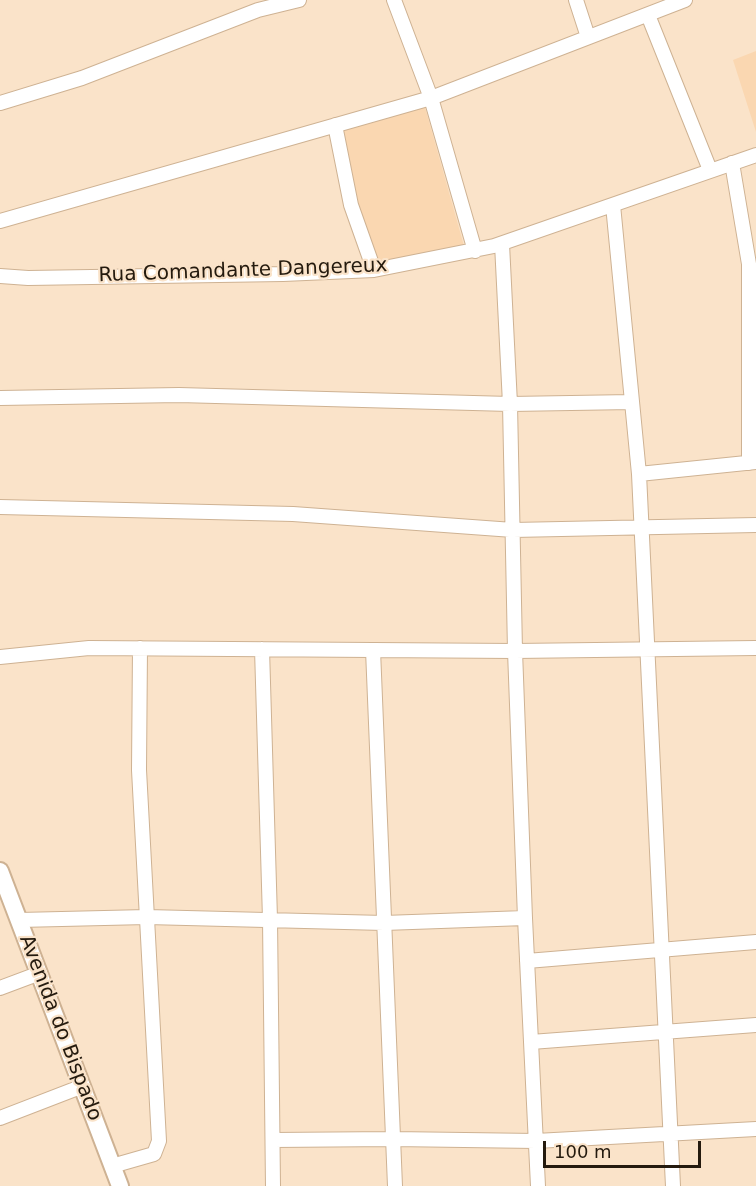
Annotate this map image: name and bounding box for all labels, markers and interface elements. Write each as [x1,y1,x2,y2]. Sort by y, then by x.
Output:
street label: Rua Comandante Dangereux [98,254,388,288]
street label: Avenida do Bispado [13,932,107,1124]
scale bar [546,1129,704,1167]
text: 100 m [554,1141,612,1162]

